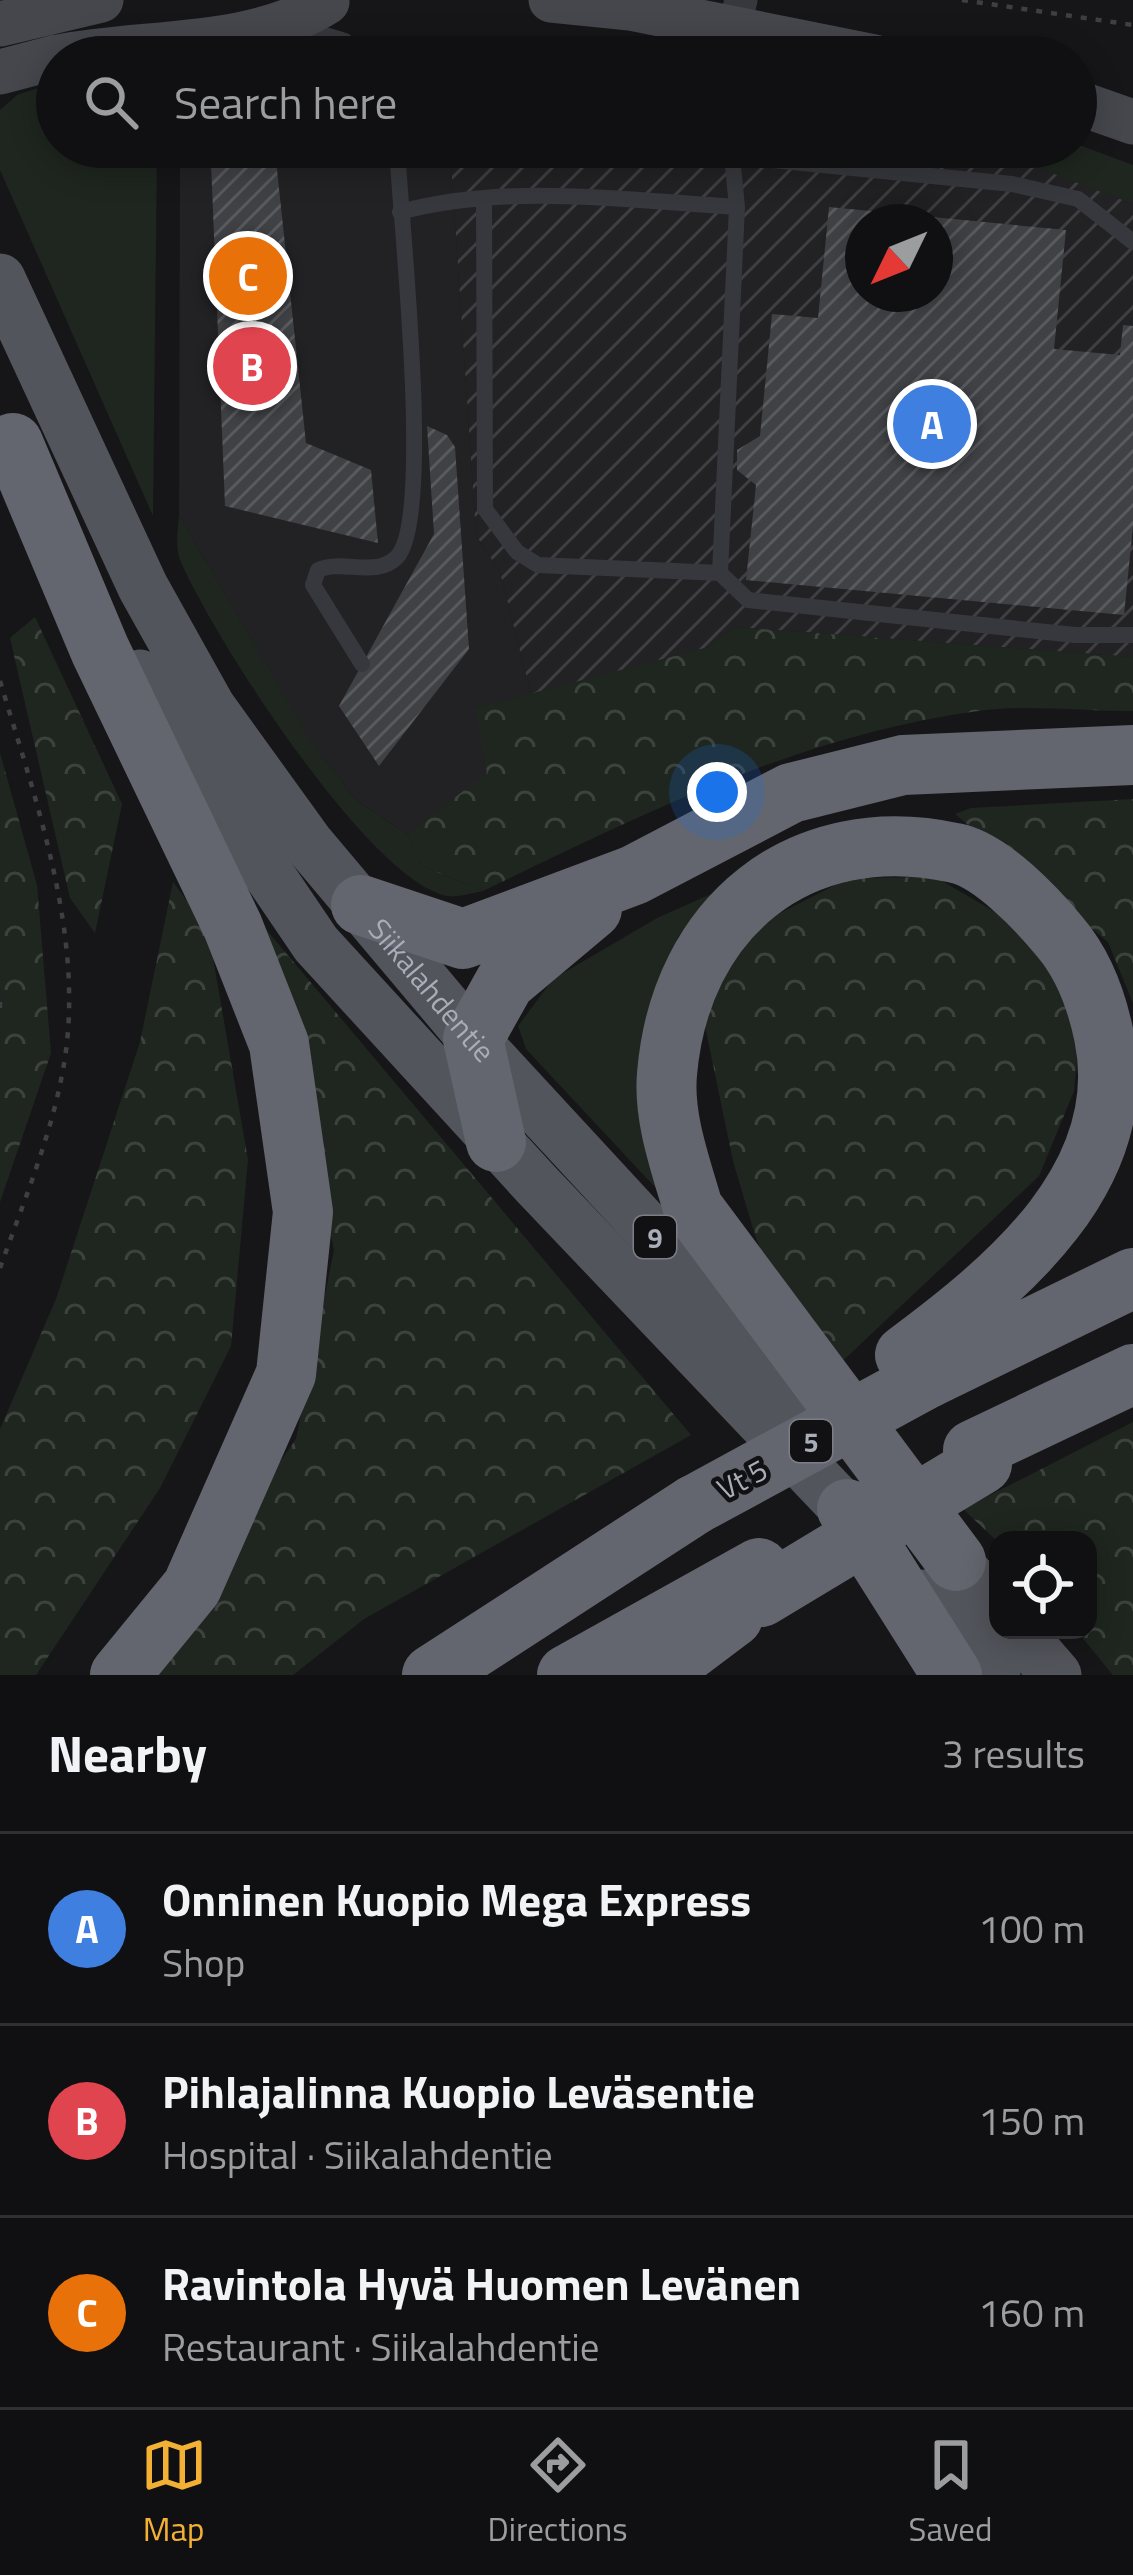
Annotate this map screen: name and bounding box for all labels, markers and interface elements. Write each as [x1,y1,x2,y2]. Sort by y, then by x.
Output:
search box [36,36,1097,168]
text: Search here [174,68,397,136]
icon: search [78,69,144,135]
north arrow [845,204,953,312]
pin: C [209,231,287,321]
pin: B [213,321,291,411]
pin: A [893,379,971,469]
your location [687,762,747,822]
street label: Siikalahdentie [358,908,506,1072]
road number: 9 [634,1216,676,1258]
road number: 5 [790,1420,832,1462]
street label: Vt 5 [709,1447,775,1511]
map controls [989,1531,1097,1639]
button: locate [989,1531,1097,1639]
text: Nearby [48,1714,207,1792]
text: 3 results [942,1724,1085,1783]
text: Onninen Kuopio Mega Express [162,1865,751,1933]
text: A [75,1899,99,1958]
text: 100 m [978,1899,1085,1958]
text: Shop [162,1933,245,1992]
text: Pihlajalinna Kuopio Leväsentie [162,2057,755,2125]
text: B [75,2091,99,2150]
text: 150 m [978,2091,1085,2150]
text: Hospital · Siikalahdentie [162,2125,553,2184]
text: Ravintola Hyvä Huomen Levänen [162,2249,801,2317]
text: C [76,2283,98,2342]
text: 160 m [978,2283,1085,2342]
text: Restaurant · Siikalahdentie [162,2317,600,2376]
tab: Map [141,2432,207,2554]
tab: Directions [488,2432,628,2554]
tab: Saved [909,2432,992,2554]

